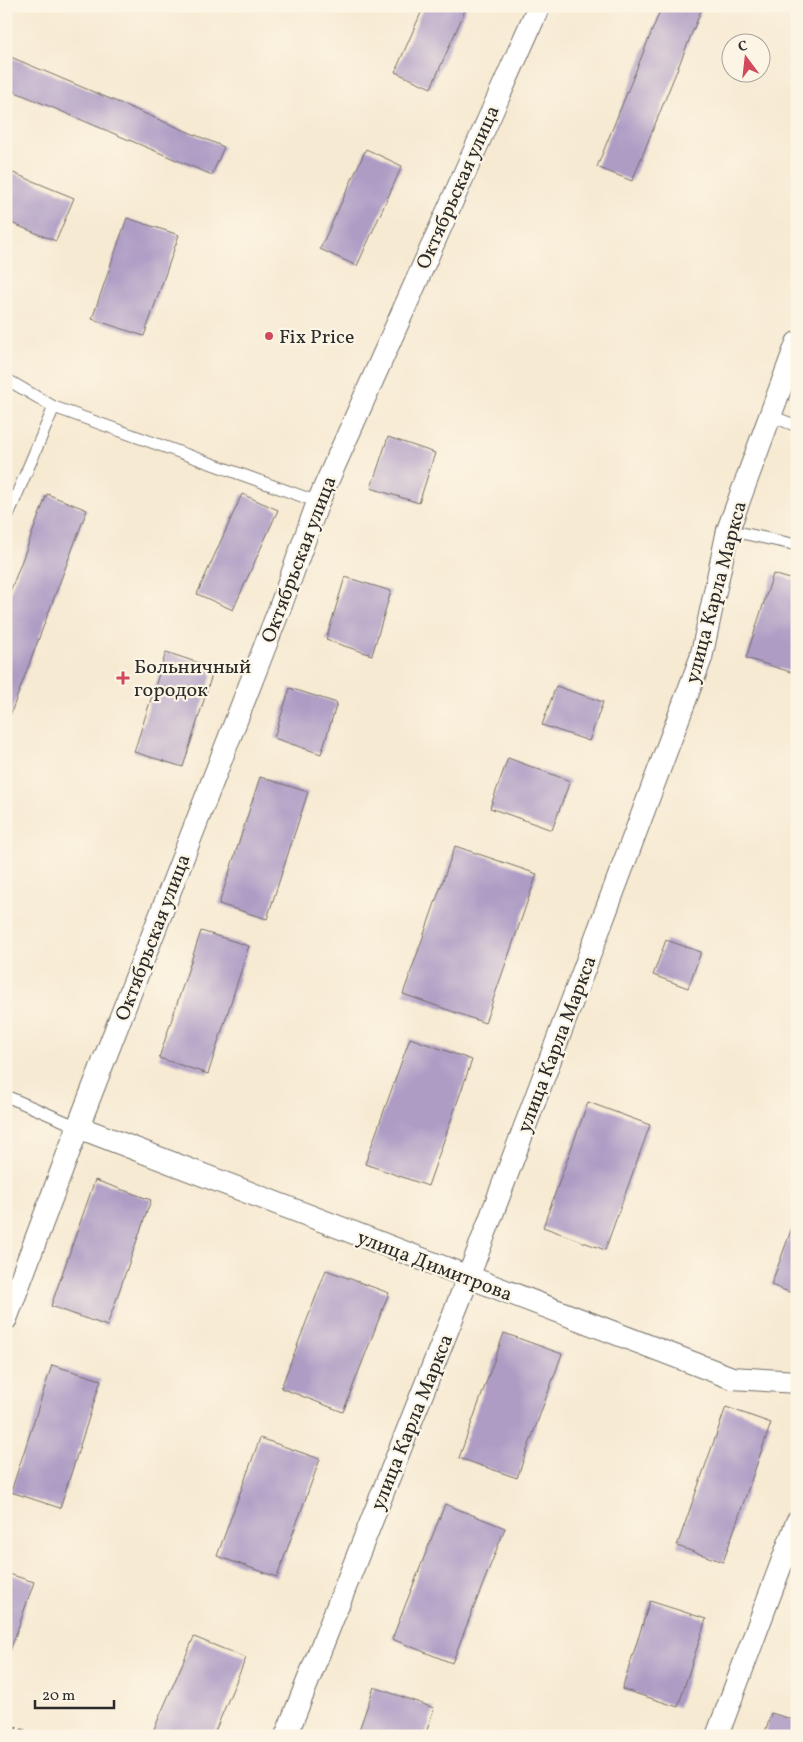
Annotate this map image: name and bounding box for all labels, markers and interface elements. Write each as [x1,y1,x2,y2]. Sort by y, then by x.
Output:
north arrow [720,32,770,82]
text: С [736,37,750,57]
street label: Октябрьская улица [410,101,508,274]
place label: Fix Price [279,324,355,352]
marker: Fix Price [263,330,275,342]
street label: Октябрьская улица [255,472,345,647]
street label: улица Карла Маркса [679,498,755,687]
place label: Больничный городок [134,654,251,705]
marker: Больничный городок [116,671,130,685]
street label: Октябрьская улица [109,850,199,1025]
street label: улица Карла Маркса [511,952,605,1137]
street label: улица Димитрова [353,1224,516,1309]
street label: улица Карла Маркса [365,1330,461,1515]
scale bar [35,1677,114,1709]
text: 20 m [42,1686,75,1707]

